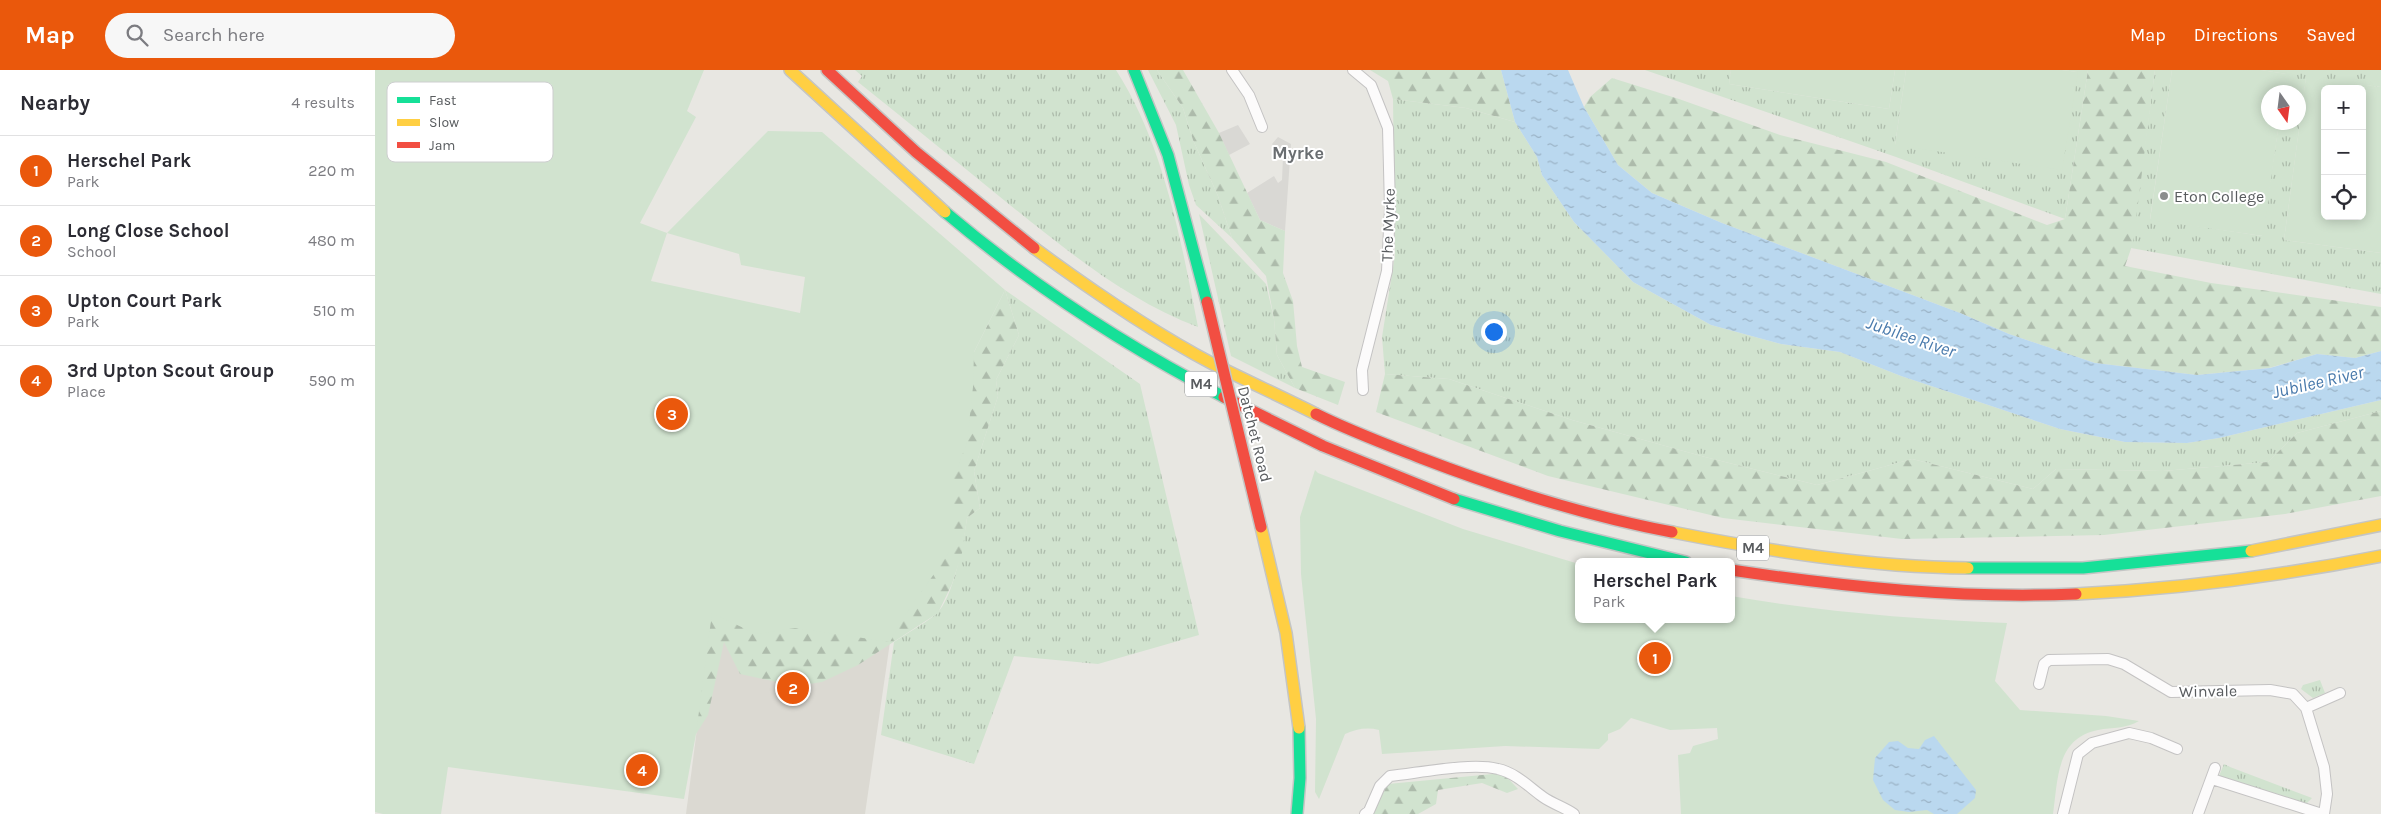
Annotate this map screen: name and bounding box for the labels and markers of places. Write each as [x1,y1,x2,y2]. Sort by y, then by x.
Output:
place label: Eton College [2174,187,2264,206]
marker: Eton College [2158,190,2170,202]
pin: 3 [656,395,688,433]
pin: 1 [1639,639,1671,677]
pin: 2 [777,669,809,707]
pin: 4 [626,751,658,789]

